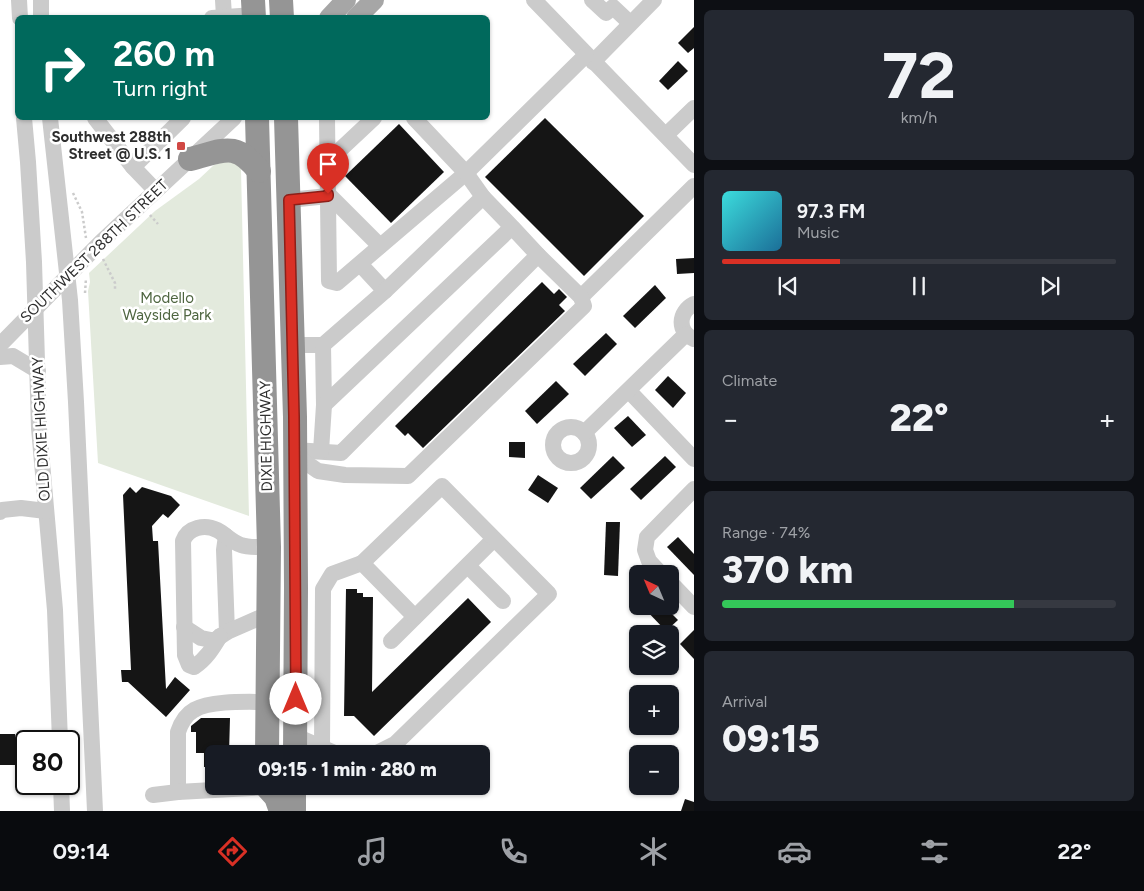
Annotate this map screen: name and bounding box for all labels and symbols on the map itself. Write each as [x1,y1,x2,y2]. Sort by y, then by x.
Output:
place label: Southwest 288th Street @ U.S. 1 [51,128,171,163]
marker: Southwest 288th Street @ U.S. 1 [175,140,187,152]
pin [307,143,349,194]
street label: SOUTHWEST 288TH STREET [16,175,172,326]
park label: Modello Wayside Park [123,289,212,324]
street label: OLD DIXIE HIGHWAY [28,356,54,502]
street label: DIXIE HIGHWAY [256,380,276,492]
north arrow [629,565,679,615]
position arrow [269,672,321,724]
speed limit sign: 80 [15,730,80,795]

